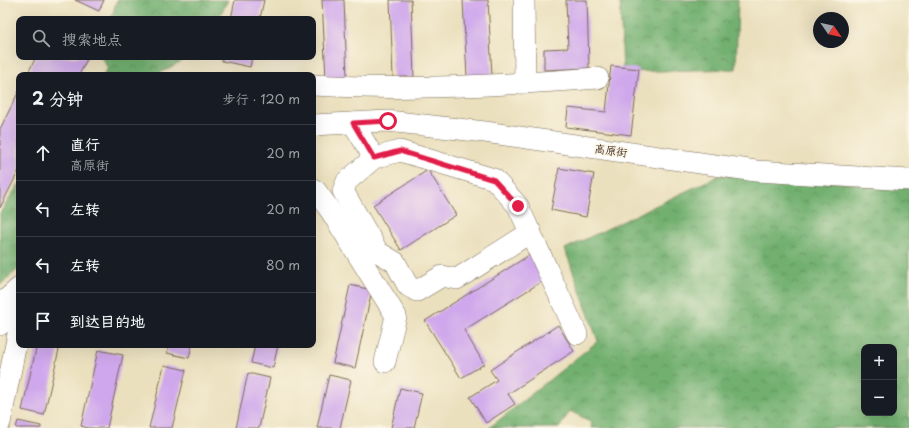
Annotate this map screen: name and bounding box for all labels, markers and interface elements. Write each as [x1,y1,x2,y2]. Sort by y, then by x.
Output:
north arrow [813,12,849,48]
search box [16,16,316,60]
icon: search [30,27,52,49]
text: 搜索地点 [62,27,122,50]
text: 2 分钟 [32,85,83,111]
text: 步行 · 120 m [223,89,300,108]
route start [379,112,397,130]
text: 直行 [70,132,100,155]
street label: 高原街 [593,139,630,161]
icon: ahead [32,142,54,164]
text: 20 m [266,143,300,162]
text: 高原街 [70,155,109,174]
text: 左转 [70,197,100,220]
route end [509,197,527,215]
icon: left [32,198,54,220]
text: 20 m [266,199,300,218]
text: 左转 [70,253,100,276]
icon: left [32,254,54,276]
text: 80 m [266,255,300,274]
text: 到达目的地 [70,309,145,332]
icon: arrive [32,310,54,332]
map controls [861,344,897,416]
button: + [861,344,897,380]
button: − [861,380,897,416]

